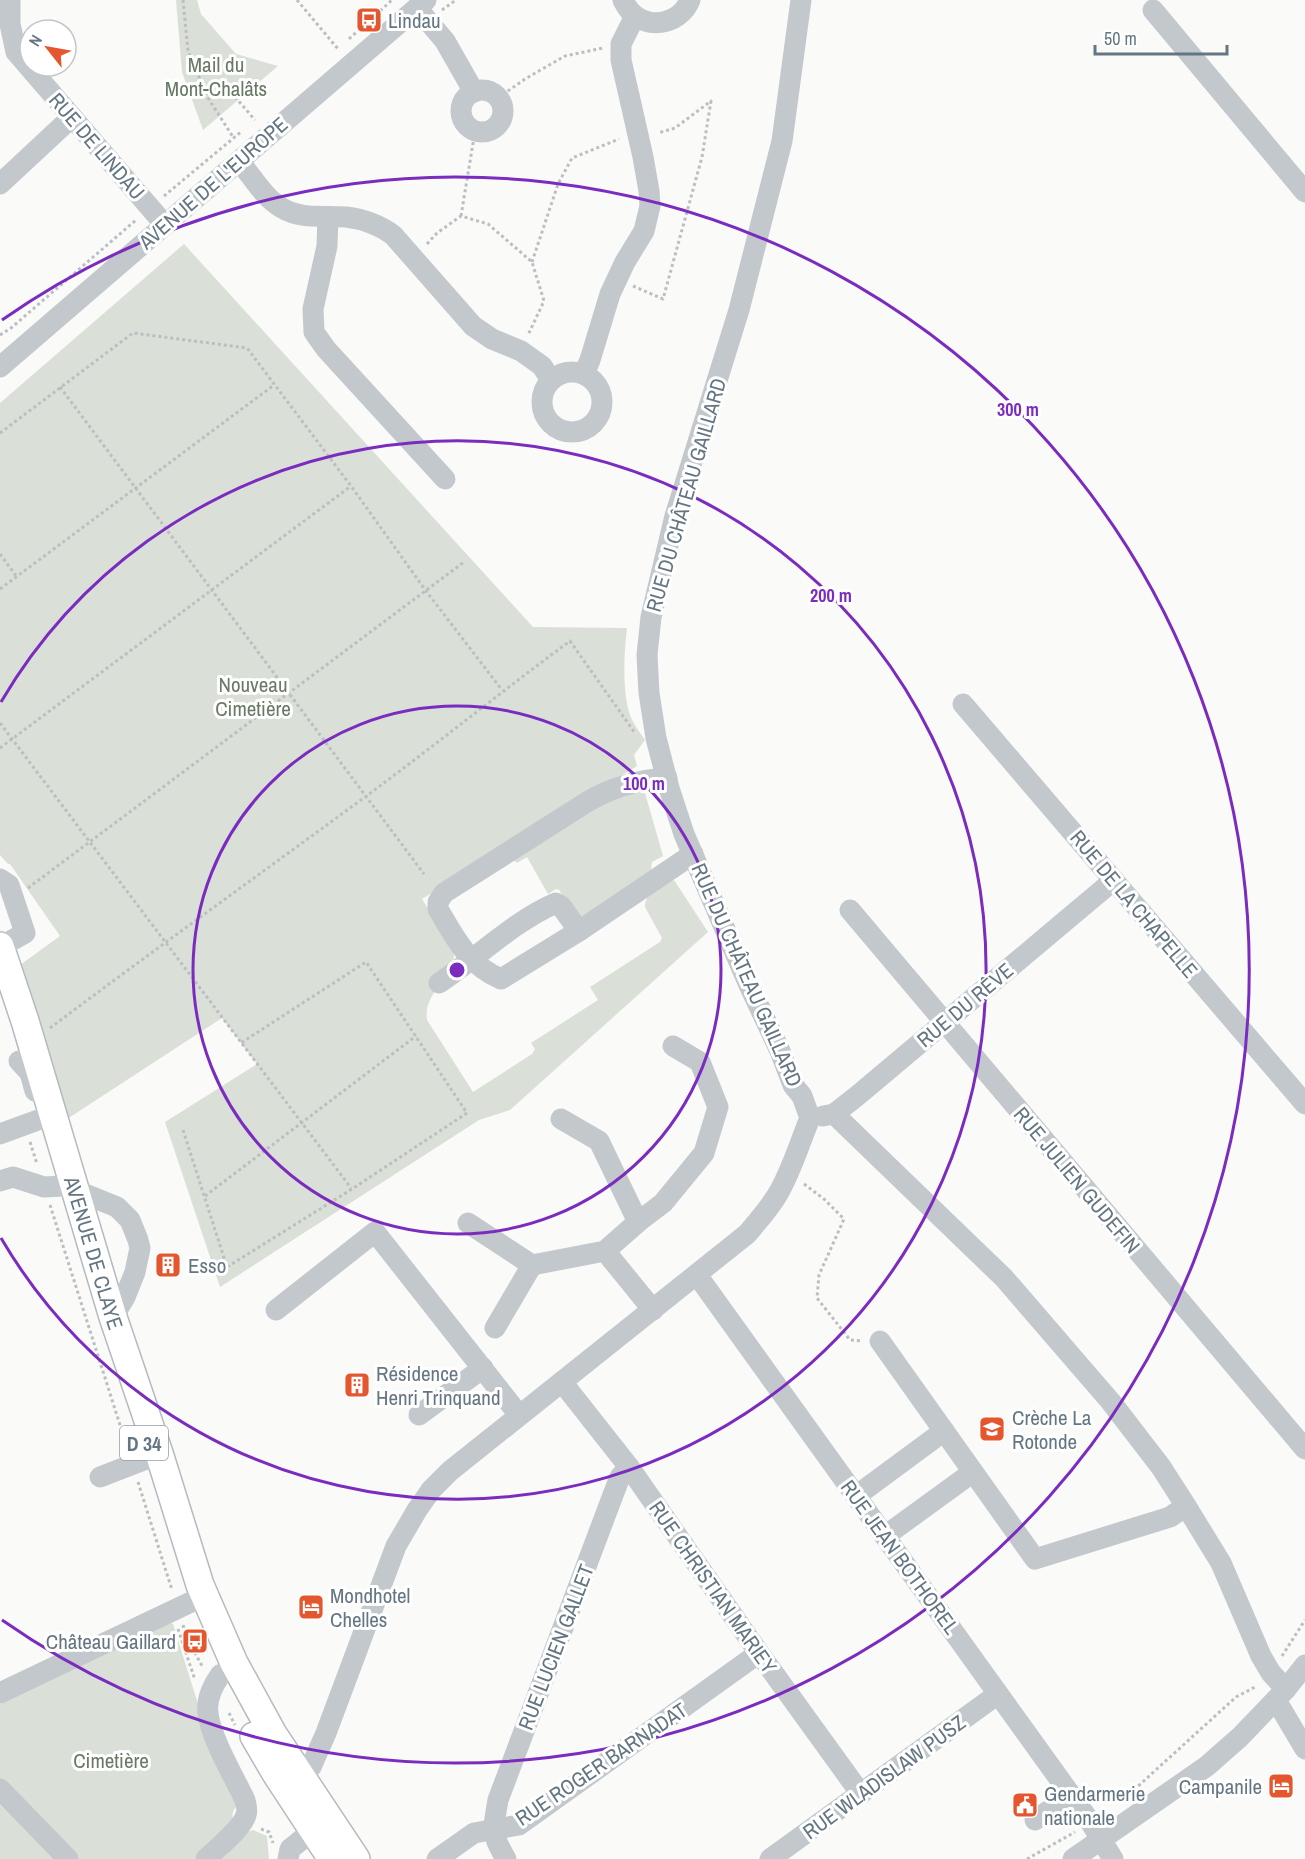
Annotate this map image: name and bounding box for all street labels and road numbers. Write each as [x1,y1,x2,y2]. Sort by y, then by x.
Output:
street label: RUE DE LINDAU [42,86,152,206]
street label: AVENUE DE L'EUROPE [132,110,294,256]
street label: RUE DU CHÂTEAU GAILLARD [639,375,733,615]
street label: RUE DE LA CHAPELLE [1064,824,1204,984]
street label: RUE DU CHÂTEAU GAILLARD [685,859,809,1091]
street label: RUE DU RÊVE [911,956,1019,1054]
street label: RUE JULIEN GUDEFIN [1007,1101,1147,1259]
street label: AVENUE DE CLAYE [57,1172,131,1333]
road number: D 34 [120,1426,168,1460]
street label: RUE JEAN BOTHOREL [834,1474,966,1641]
street label: RUE CHRISTIAN MARIEY [642,1495,784,1680]
street label: RUE LUCIEN GALLET [511,1560,601,1734]
street label: RUE ROGER BARNADAT [509,1695,693,1832]
street label: RUE WLADISLAW PUSZ [797,1708,972,1846]

